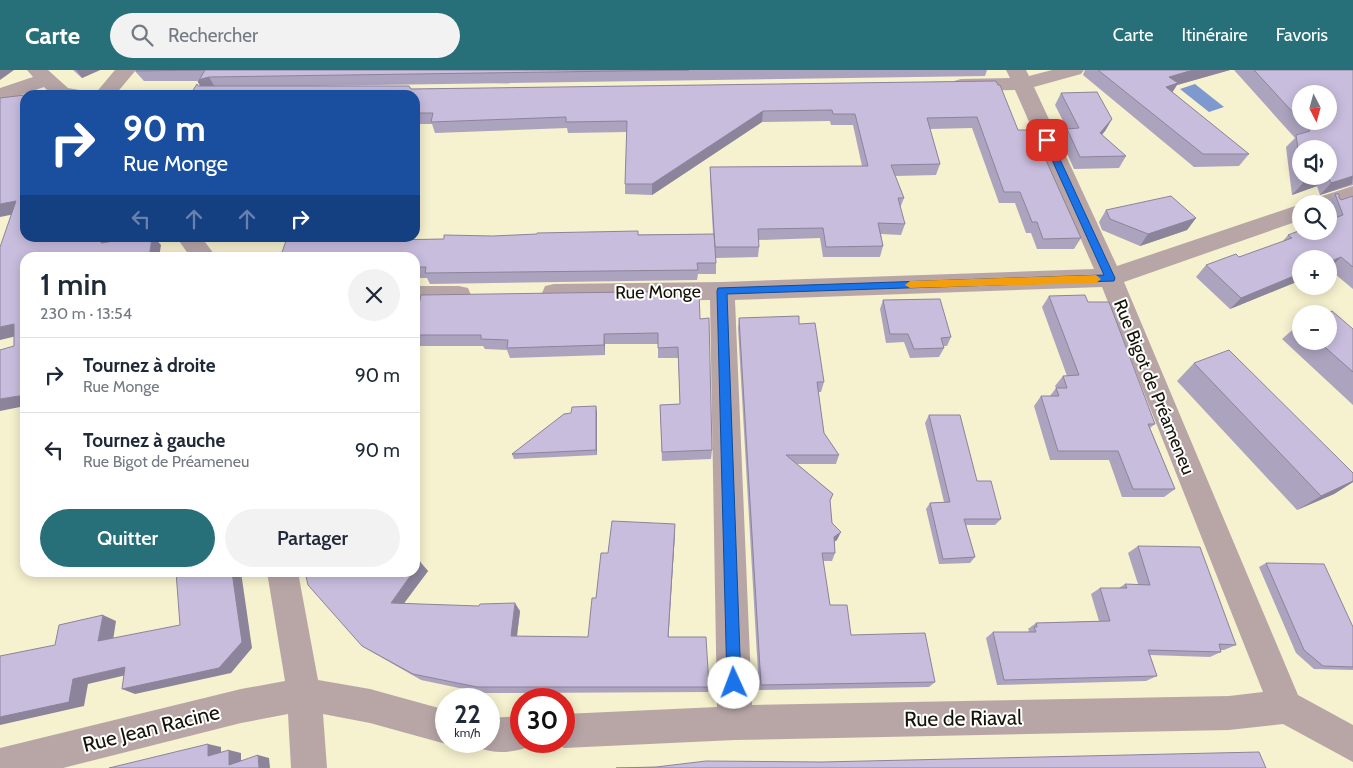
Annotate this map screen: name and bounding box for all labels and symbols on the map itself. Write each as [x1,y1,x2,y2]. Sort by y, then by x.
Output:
north arrow [1292,85,1338,130]
pin [1026,119,1068,161]
street label: Rue Monge [615,280,701,304]
street label: Rue Bigot de Préameneu [1109,296,1199,478]
position arrow [707,656,759,708]
speed limit sign: 30 [510,688,575,753]
street label: Rue Jean Racine [80,699,222,757]
street label: Rue de Riaval [904,704,1022,732]

